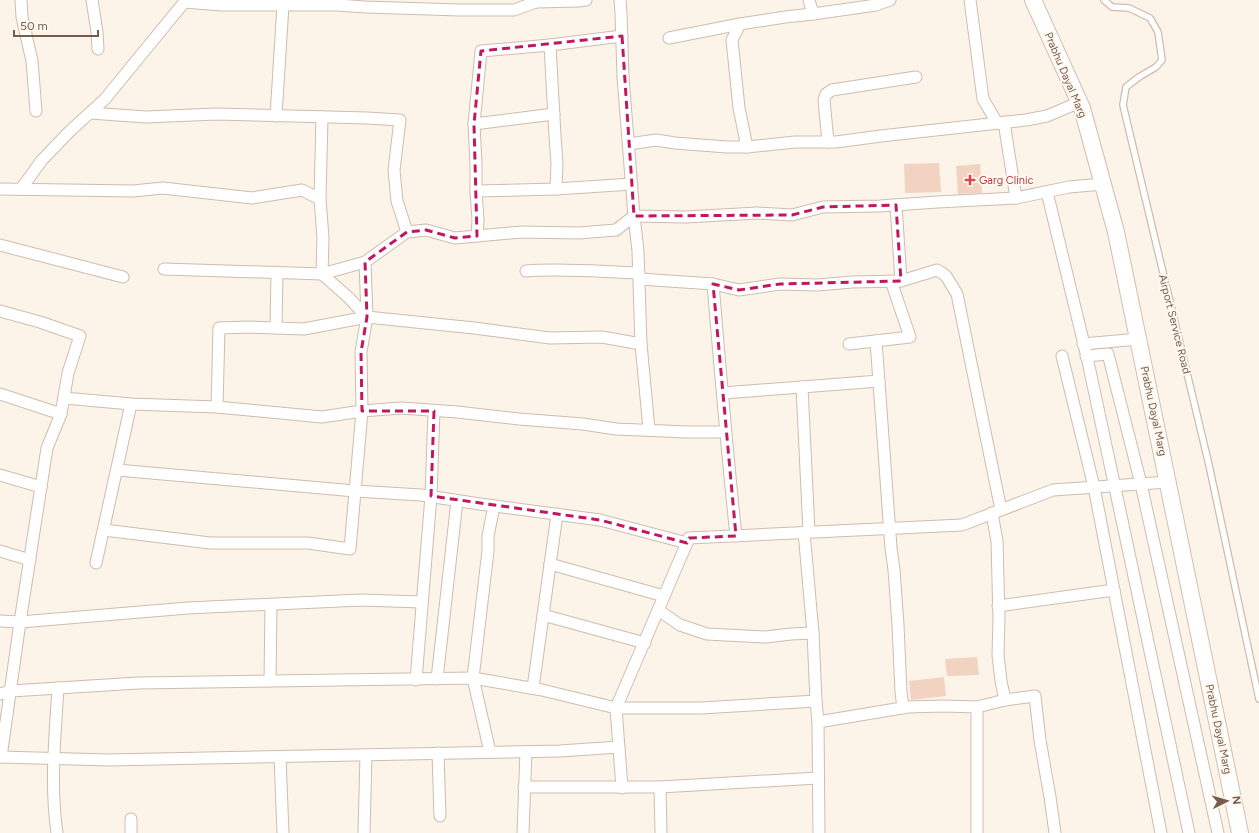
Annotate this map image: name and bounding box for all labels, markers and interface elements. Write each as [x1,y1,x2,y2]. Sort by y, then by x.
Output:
scale bar [14,12,98,38]
text: 50 m [20,19,48,33]
street label: Prabhu Dayal Marg [1042,30,1089,120]
marker: Garg Clinic [964,174,976,186]
place label: Garg Clinic [979,174,1033,187]
street label: Airport Service Road [1156,273,1193,375]
street label: Prabhu Dayal Marg [1138,365,1169,457]
street label: Prabhu Dayal Marg [1203,683,1234,775]
north arrow [1207,781,1247,821]
text: N [1230,795,1243,805]

